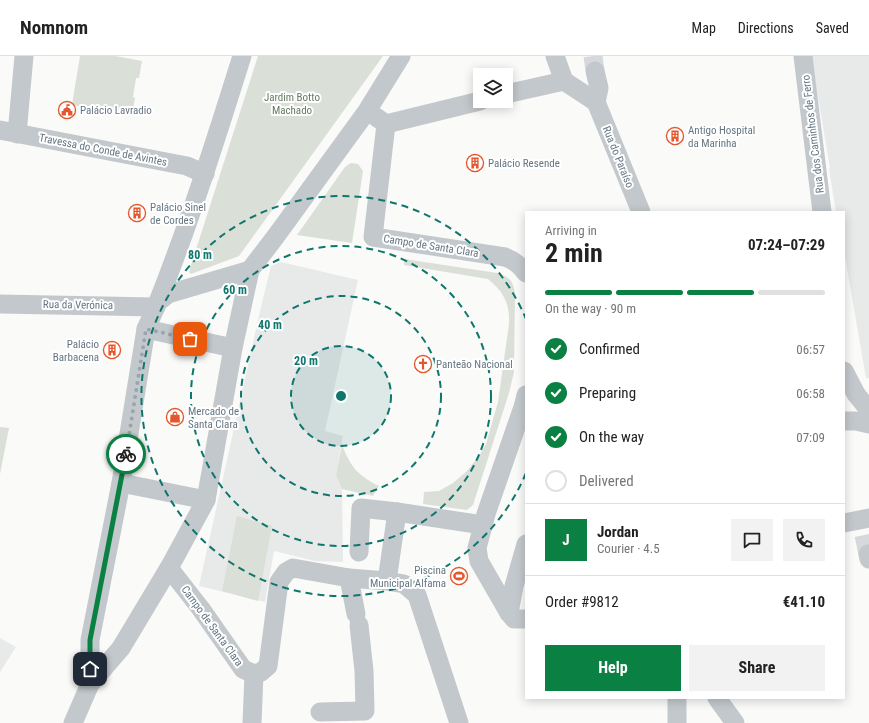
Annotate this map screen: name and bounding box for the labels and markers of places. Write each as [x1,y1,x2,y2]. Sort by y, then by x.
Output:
public building icon: Palácio Lavradio [57,100,77,120]
place label: Palácio Lavradio [80,104,152,117]
place label: Antigo Hospital da Marinha [688,124,755,150]
building icon: Antigo Hospital da Marinha [665,126,685,146]
building icon: Palácio Resende [465,153,485,173]
place label: Palácio Resende [488,157,560,170]
place label: Palácio Sinel de Cordes [150,201,206,227]
building icon: Palácio Sinel de Cordes [127,203,147,223]
pin [173,322,207,356]
place label: Palácio Barbacena [53,338,99,364]
building icon: Palácio Barbacena [102,340,122,360]
church icon: Panteão Nacional [413,354,433,374]
place label: Panteão Nacional [436,358,513,371]
centre of rings [334,389,348,403]
place label: Mercado de Santa Clara [188,405,239,431]
shop icon: Mercado de Santa Clara [165,407,185,427]
place label: Piscina Municipal Alfama [370,564,446,590]
sports icon: Piscina Municipal Alfama [449,566,469,586]
pin [73,652,107,686]

